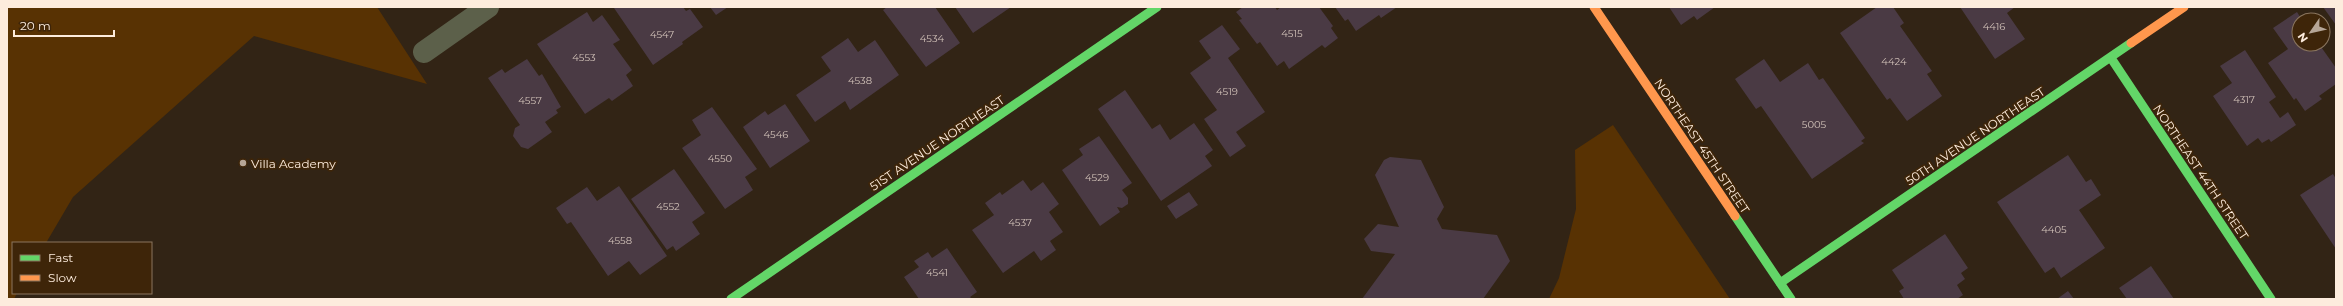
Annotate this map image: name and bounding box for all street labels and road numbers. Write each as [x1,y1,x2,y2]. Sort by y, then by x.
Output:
street label: NORTHEAST 45TH STREET [1651,76,1753,216]
street label: 50TH AVENUE NORTHEAST [1902,84,2048,188]
street label: 51ST AVENUE NORTHEAST [867,92,1007,194]
street label: NORTHEAST 44TH STREET [2150,102,2252,243]

